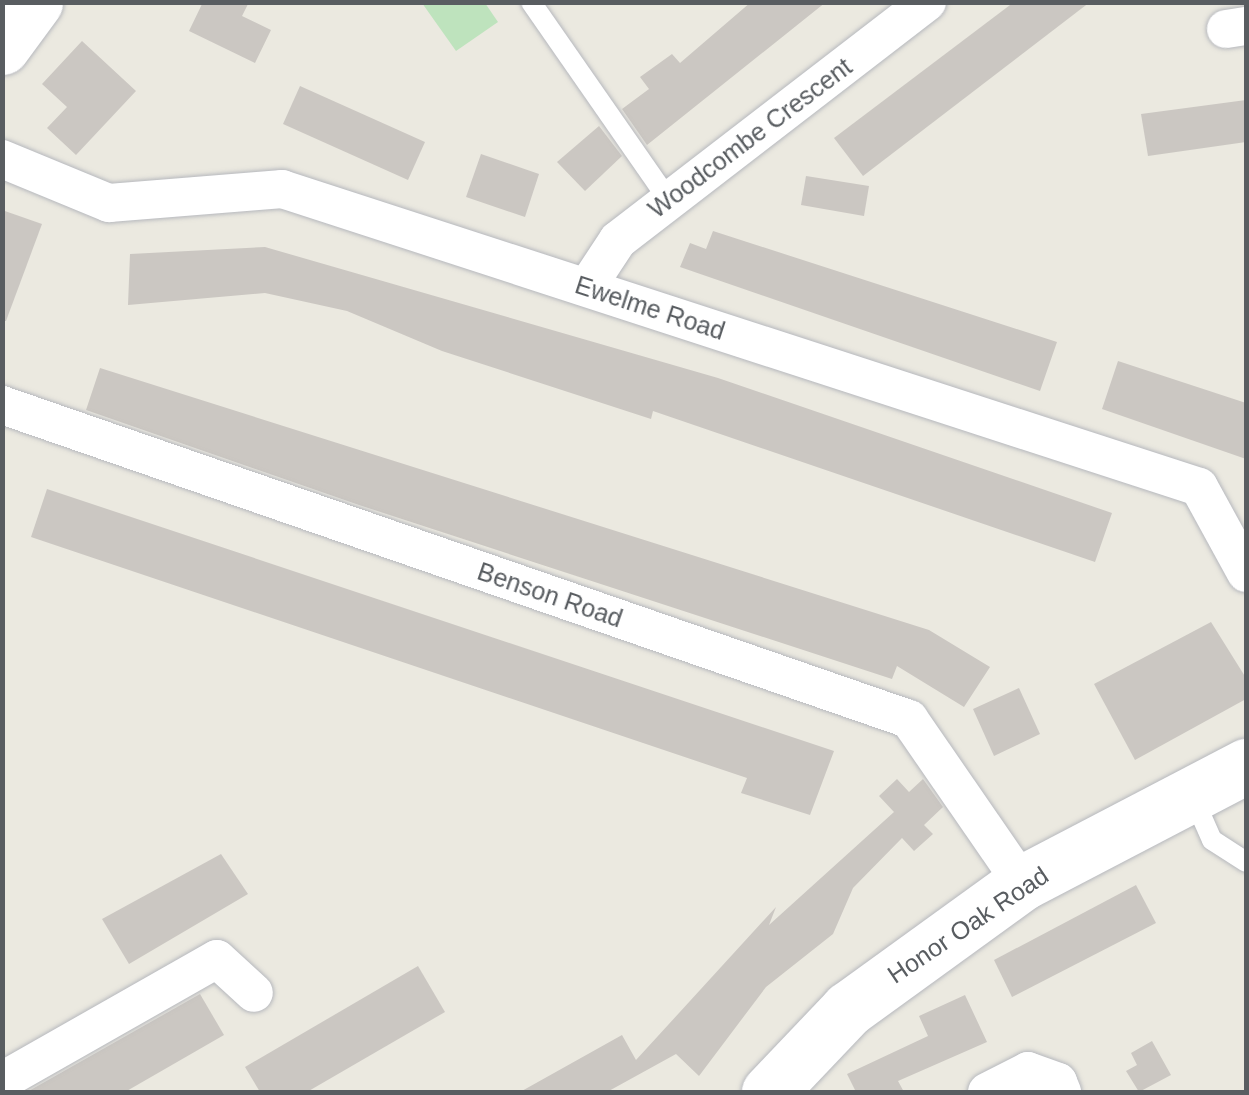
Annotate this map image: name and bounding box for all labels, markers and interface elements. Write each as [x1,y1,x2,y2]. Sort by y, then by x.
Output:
street label: Woodcombe Crescent [642,52,858,224]
street label: Ewelme Road [571,270,729,346]
street label: Benson Road [473,556,627,634]
street label: Honor Oak Road [882,860,1054,990]

